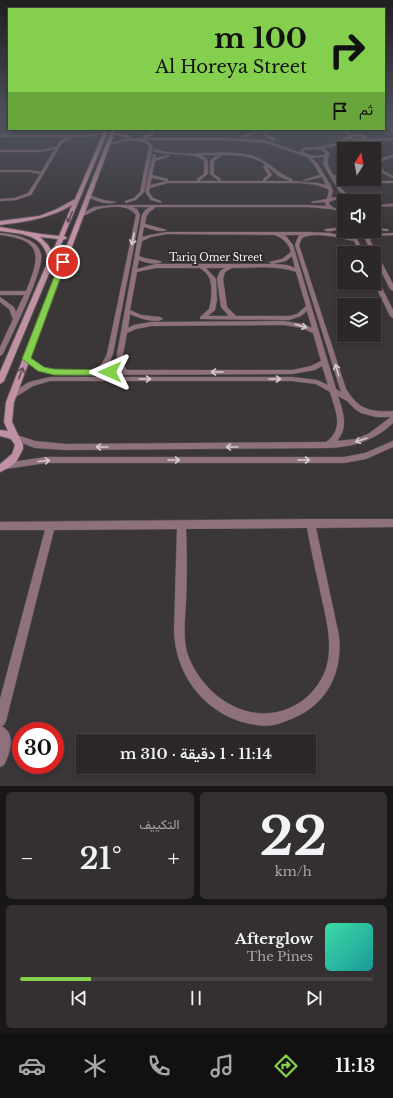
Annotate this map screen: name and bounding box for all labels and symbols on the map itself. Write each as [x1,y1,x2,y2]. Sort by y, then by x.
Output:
north arrow [337,142,381,186]
one-way arrow [66,210,73,222]
one-way arrow [129,232,137,245]
pin [46,245,80,279]
street label: Tariq Omer Street [169,251,263,264]
one-way arrow [294,323,307,330]
position arrow [89,351,131,393]
one-way arrow [333,364,340,377]
one-way arrow [18,367,26,379]
one-way arrow [211,368,224,376]
one-way arrow [138,375,151,383]
one-way arrow [268,375,281,383]
one-way arrow [355,437,368,444]
one-way arrow [96,443,109,451]
one-way arrow [226,443,239,451]
one-way arrow [167,456,180,464]
one-way arrow [297,456,310,464]
one-way arrow [37,457,50,464]
speed limit sign: 30 [12,722,64,774]

